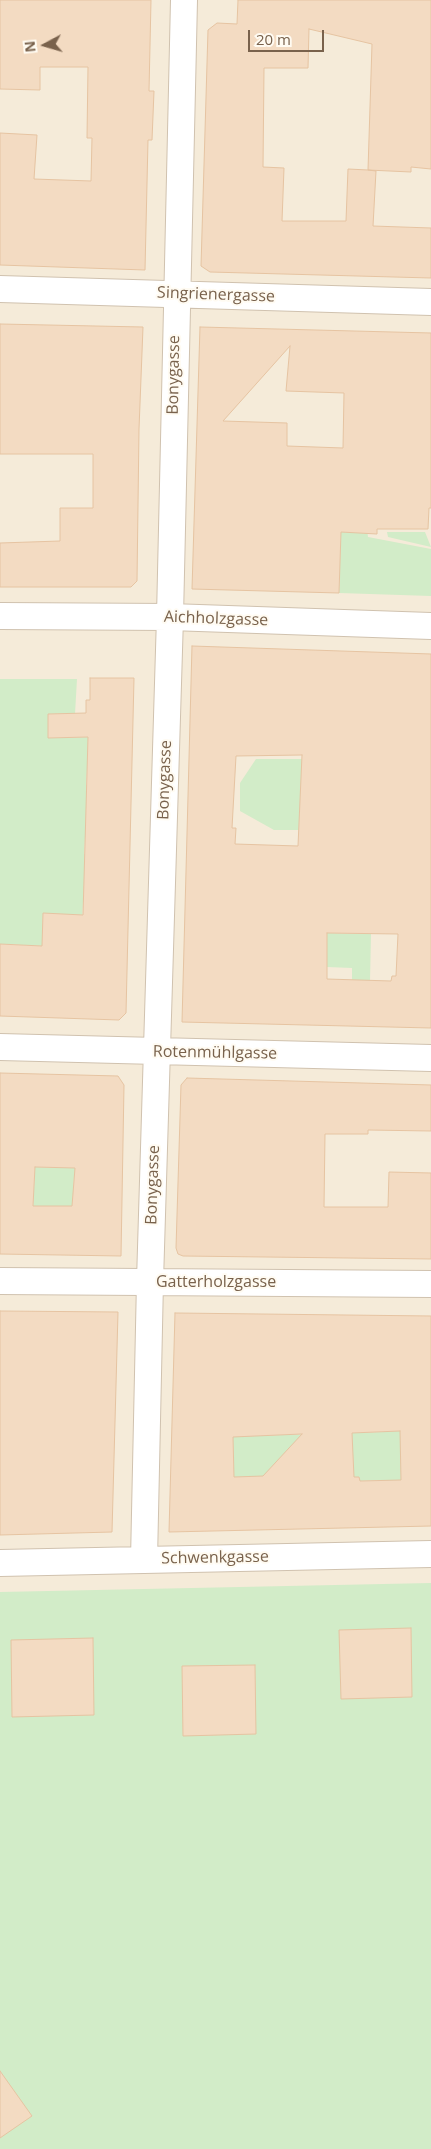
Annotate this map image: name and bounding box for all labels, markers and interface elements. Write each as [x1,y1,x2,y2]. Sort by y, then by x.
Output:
north arrow [20,20,70,70]
scale bar [251,20,327,52]
text: 20 m [256,29,291,49]
text: N [20,40,40,53]
street label: Singrienergasse [157,283,275,307]
street label: Bonygasse [164,335,184,415]
street label: Aichholzgasse [163,608,269,630]
street label: Bonygasse [154,740,176,820]
street label: Rotenmühlgasse [153,1042,277,1064]
street label: Bonygasse [142,1145,164,1225]
street label: Gatterholzgasse [156,1272,276,1292]
street label: Schwenkgasse [161,1547,269,1569]

